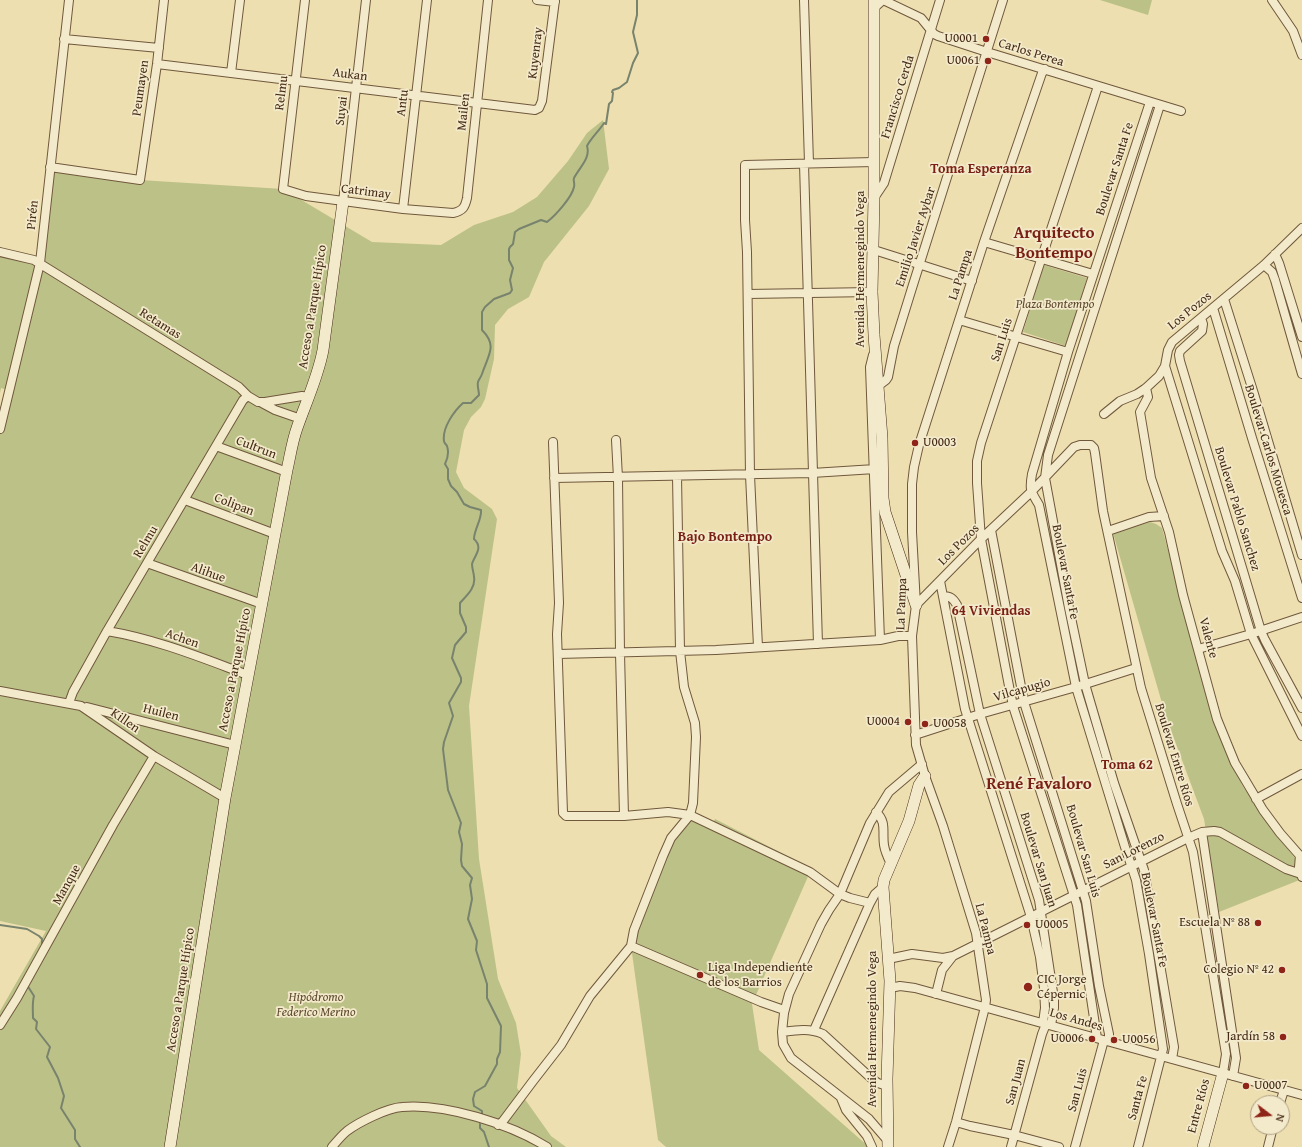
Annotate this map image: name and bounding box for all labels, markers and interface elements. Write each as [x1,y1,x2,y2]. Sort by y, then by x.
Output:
street label: Kuyenray [525,26,547,80]
place label: U0001 [944,31,978,47]
marker: U0001 [981,34,991,44]
street label: Carlos Perea [997,36,1065,70]
street label: Francisco Cerda [878,53,918,141]
place label: U0061 [946,53,980,69]
marker: U0061 [983,56,993,66]
street label: Peumayen [129,59,153,117]
street label: Aukan [332,65,368,85]
street label: Relmu [272,75,292,111]
street label: Antu [394,89,412,117]
street label: Mailen [454,93,474,131]
street label: Suyai [332,95,352,127]
street label: Boulevar Santa Fe [1093,121,1137,217]
district label: Toma Esperanza [930,161,1032,177]
street label: Catrimay [340,181,392,203]
street label: Emilio Javier Aybar [893,185,939,289]
street label: Avenida Hermenegindo Vega [853,191,869,347]
street label: Pirén [24,200,42,230]
district label: Arquitecto Bontempo [1013,224,1095,264]
street label: Acceso a Parque Hípico [295,244,331,370]
street label: La Pampa [946,248,976,302]
street label: Los Pozos [1165,289,1215,333]
park label: Plaza Bontempo [1016,297,1094,313]
street label: Retamas [136,305,184,343]
street label: San Luis [988,316,1016,364]
street label: Boulevar Carlos Mouesca [1241,383,1295,517]
street label: Cultrun [234,433,278,463]
place label: U0003 [923,435,957,451]
marker: U0003 [910,438,920,448]
street label: Boulevar Pablo Sanchez [1211,445,1263,573]
street label: Colipan [212,490,256,520]
street label: Los Pozos [935,521,983,569]
street label: Relmu [130,523,162,561]
street label: Boulevar Santa Fe [1048,523,1082,621]
district label: Bajo Bontempo [678,529,772,545]
street label: Alihue [189,560,227,586]
street label: La Pampa [893,578,911,630]
district label: 64 Viviendas [951,603,1031,619]
street label: Acceso a Parque Hípico [215,607,255,733]
street label: Valente [1195,616,1221,660]
street label: Achen [163,626,201,652]
street label: Vilcapugio [992,674,1052,706]
street label: Huilen [141,701,181,725]
street label: Boulevar Entre Ríos [1151,702,1197,808]
street label: Killen [107,705,143,737]
place label: U0004 [866,714,900,730]
place label: U0058 [933,716,967,732]
marker: U0004 [903,717,913,727]
marker: U0058 [920,719,930,729]
district label: Toma 62 [1101,757,1153,773]
district label: René Favaloro [986,775,1092,795]
street label: Boulevar San Luis [1062,803,1104,899]
street label: Boulevar San Juan [1016,811,1060,909]
street label: San Lorenzo [1101,829,1167,873]
street label: Manque [49,862,85,908]
street label: Boulevar Santa Fe [1137,871,1171,969]
street label: La Pampa [971,902,999,956]
place label: Escuela Nº 88 [1179,915,1250,931]
place label: U0005 [1035,917,1069,933]
marker: Escuela Nº 88 [1253,918,1263,928]
marker: U0005 [1022,920,1032,930]
street label: Acceso a Parque Hípico [163,927,199,1053]
street label: Avenida Hermenegindo Vega [865,951,881,1107]
place label: Liga Independiente de los Barrios [708,960,813,991]
place label: Colegio Nº 42 [1203,962,1274,978]
marker: Colegio Nº 42 [1277,965,1287,975]
marker: Liga Independiente de los Barrios [695,970,705,980]
place label: CIC Jorge Cépernic [1037,972,1087,1003]
marker: CIC Jorge Cépernic [1022,981,1034,993]
park label: Hipódromo Federico Merino [277,990,355,1021]
street label: Los Andes [1048,1005,1104,1035]
place label: Jardín 58 [1226,1029,1275,1045]
place label: U0006 [1050,1031,1084,1047]
place label: U0056 [1122,1032,1156,1048]
marker: Jardín 58 [1278,1032,1288,1042]
marker: U0006 [1087,1034,1097,1044]
marker: U0056 [1109,1035,1119,1045]
street label: San Juan [1002,1057,1030,1107]
street label: San Luis [1065,1066,1091,1114]
street label: Santa Fe [1125,1074,1151,1122]
street label: Entre Ríos [1184,1077,1214,1135]
place label: U0007 [1254,1078,1288,1094]
marker: U0007 [1241,1081,1251,1091]
north arrow [1250,1095,1290,1135]
text: N [1272,1112,1289,1124]

